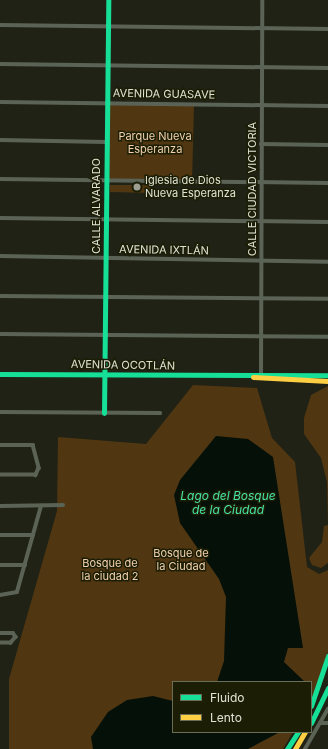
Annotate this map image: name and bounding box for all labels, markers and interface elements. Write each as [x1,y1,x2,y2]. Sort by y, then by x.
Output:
street label: AVENIDA GUASAVE [113,87,215,101]
street label: CALLE CIUDAD VICTORIA [245,122,259,256]
park label: Parque Nueva Esperanza [118,130,192,156]
street label: CALLE ALVARADO [89,158,103,254]
place label: Iglesia de Dios Nueva Esperanza [145,174,236,200]
marker: Iglesia de Dios Nueva Esperanza [132,182,142,192]
street label: AVENIDA IXTLÁN [119,243,209,257]
street label: AVENIDA OCOTLÁN [71,357,175,373]
water label: Lago del Bosque de la Ciudad [180,489,276,517]
park label: Bosque de la Ciudad [153,547,209,573]
park label: Bosque de la ciudad 2 [82,557,138,583]
legend [172,681,312,733]
text: Fluido [210,690,245,705]
text: Lento [210,710,242,725]

